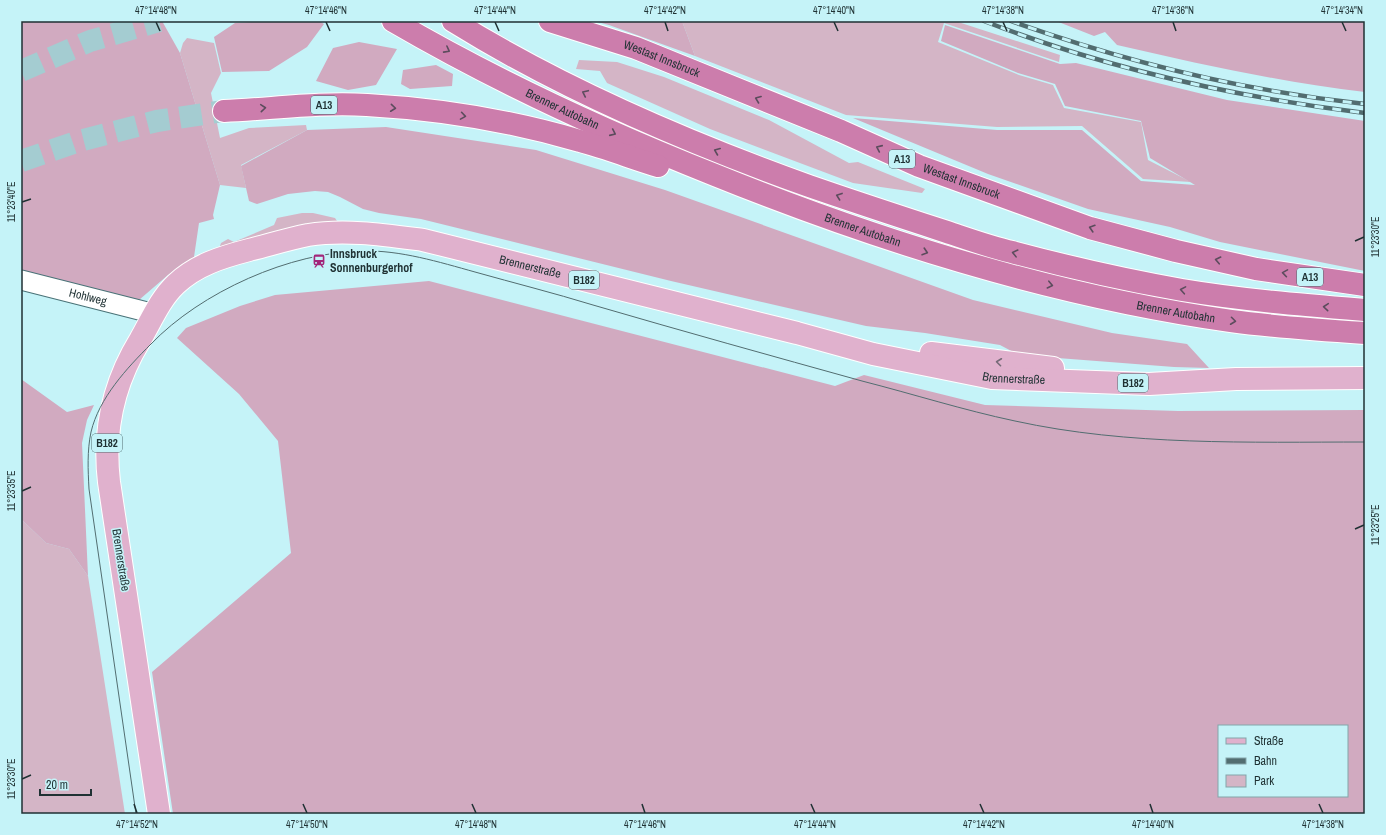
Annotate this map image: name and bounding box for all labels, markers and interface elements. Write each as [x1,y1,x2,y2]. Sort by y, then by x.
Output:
text: 47°14'48"N [135,4,177,17]
text: 47°14'46"N [305,4,347,17]
text: 47°14'44"N [474,4,516,17]
text: 47°14'42"N [644,4,686,17]
text: 47°14'40"N [813,4,855,17]
text: 47°14'38"N [982,4,1024,17]
text: 47°14'36"N [1152,4,1194,17]
text: 47°14'34"N [1321,4,1363,17]
street label: Westast Innsbruck [622,37,702,81]
one-way arrow [443,46,450,53]
street label: Brenner Autobahn [523,85,602,133]
one-way arrow [582,90,590,98]
road number: A13 [311,96,337,114]
one-way arrow [755,96,763,104]
one-way arrow [260,103,266,112]
one-way arrow [390,103,396,112]
one-way arrow [460,111,466,120]
one-way arrow [609,128,617,136]
one-way arrow [875,145,883,153]
one-way arrow [714,148,722,156]
road number: A13 [889,150,915,168]
street label: Westast Innsbruck [921,160,1002,203]
text: 11°23'40"E [5,182,18,222]
one-way arrow [835,193,842,201]
street label: Brenner Autobahn [823,210,903,250]
text: 11°23'30"E [1369,217,1382,257]
one-way arrow [1089,224,1096,233]
place label: Innsbruck Sonnenburgerhof [330,246,413,276]
one-way arrow [921,247,928,255]
one-way arrow [1012,250,1018,258]
street label: Brennerstraße [498,251,563,282]
station icon: Innsbruck Sonnenburgerhof [311,253,327,269]
one-way arrow [1215,257,1221,265]
road number: A13 [1297,268,1323,286]
one-way arrow [1282,269,1288,278]
road number: B182 [569,271,599,289]
one-way arrow [1047,280,1054,288]
street label: Hohlweg [67,285,109,310]
one-way arrow [1180,286,1186,295]
street label: Brenner Autobahn [1135,297,1216,327]
one-way arrow [1323,303,1329,312]
one-way arrow [1230,316,1236,325]
one-way arrow [996,357,1002,366]
street label: Brennerstraße [981,368,1046,388]
road number: B182 [1118,374,1148,392]
road number: B182 [92,434,122,452]
text: 11°23'35"E [5,471,18,511]
text: 11°23'25"E [1369,505,1382,545]
street label: Brennerstraße [108,528,134,592]
legend [1218,725,1348,797]
text: Straße [1254,733,1284,749]
text: Bahn [1254,753,1277,769]
text: 11°23'30"E [5,759,18,799]
scale bar [40,771,91,797]
text: Park [1254,773,1274,789]
text: 20 m [46,777,68,793]
text: 47°14'52"N [116,818,158,831]
text: 47°14'50"N [286,818,328,831]
text: 47°14'48"N [455,818,497,831]
text: 47°14'46"N [624,818,666,831]
text: 47°14'44"N [794,818,836,831]
text: 47°14'42"N [963,818,1005,831]
text: 47°14'40"N [1132,818,1174,831]
text: 47°14'38"N [1302,818,1344,831]

